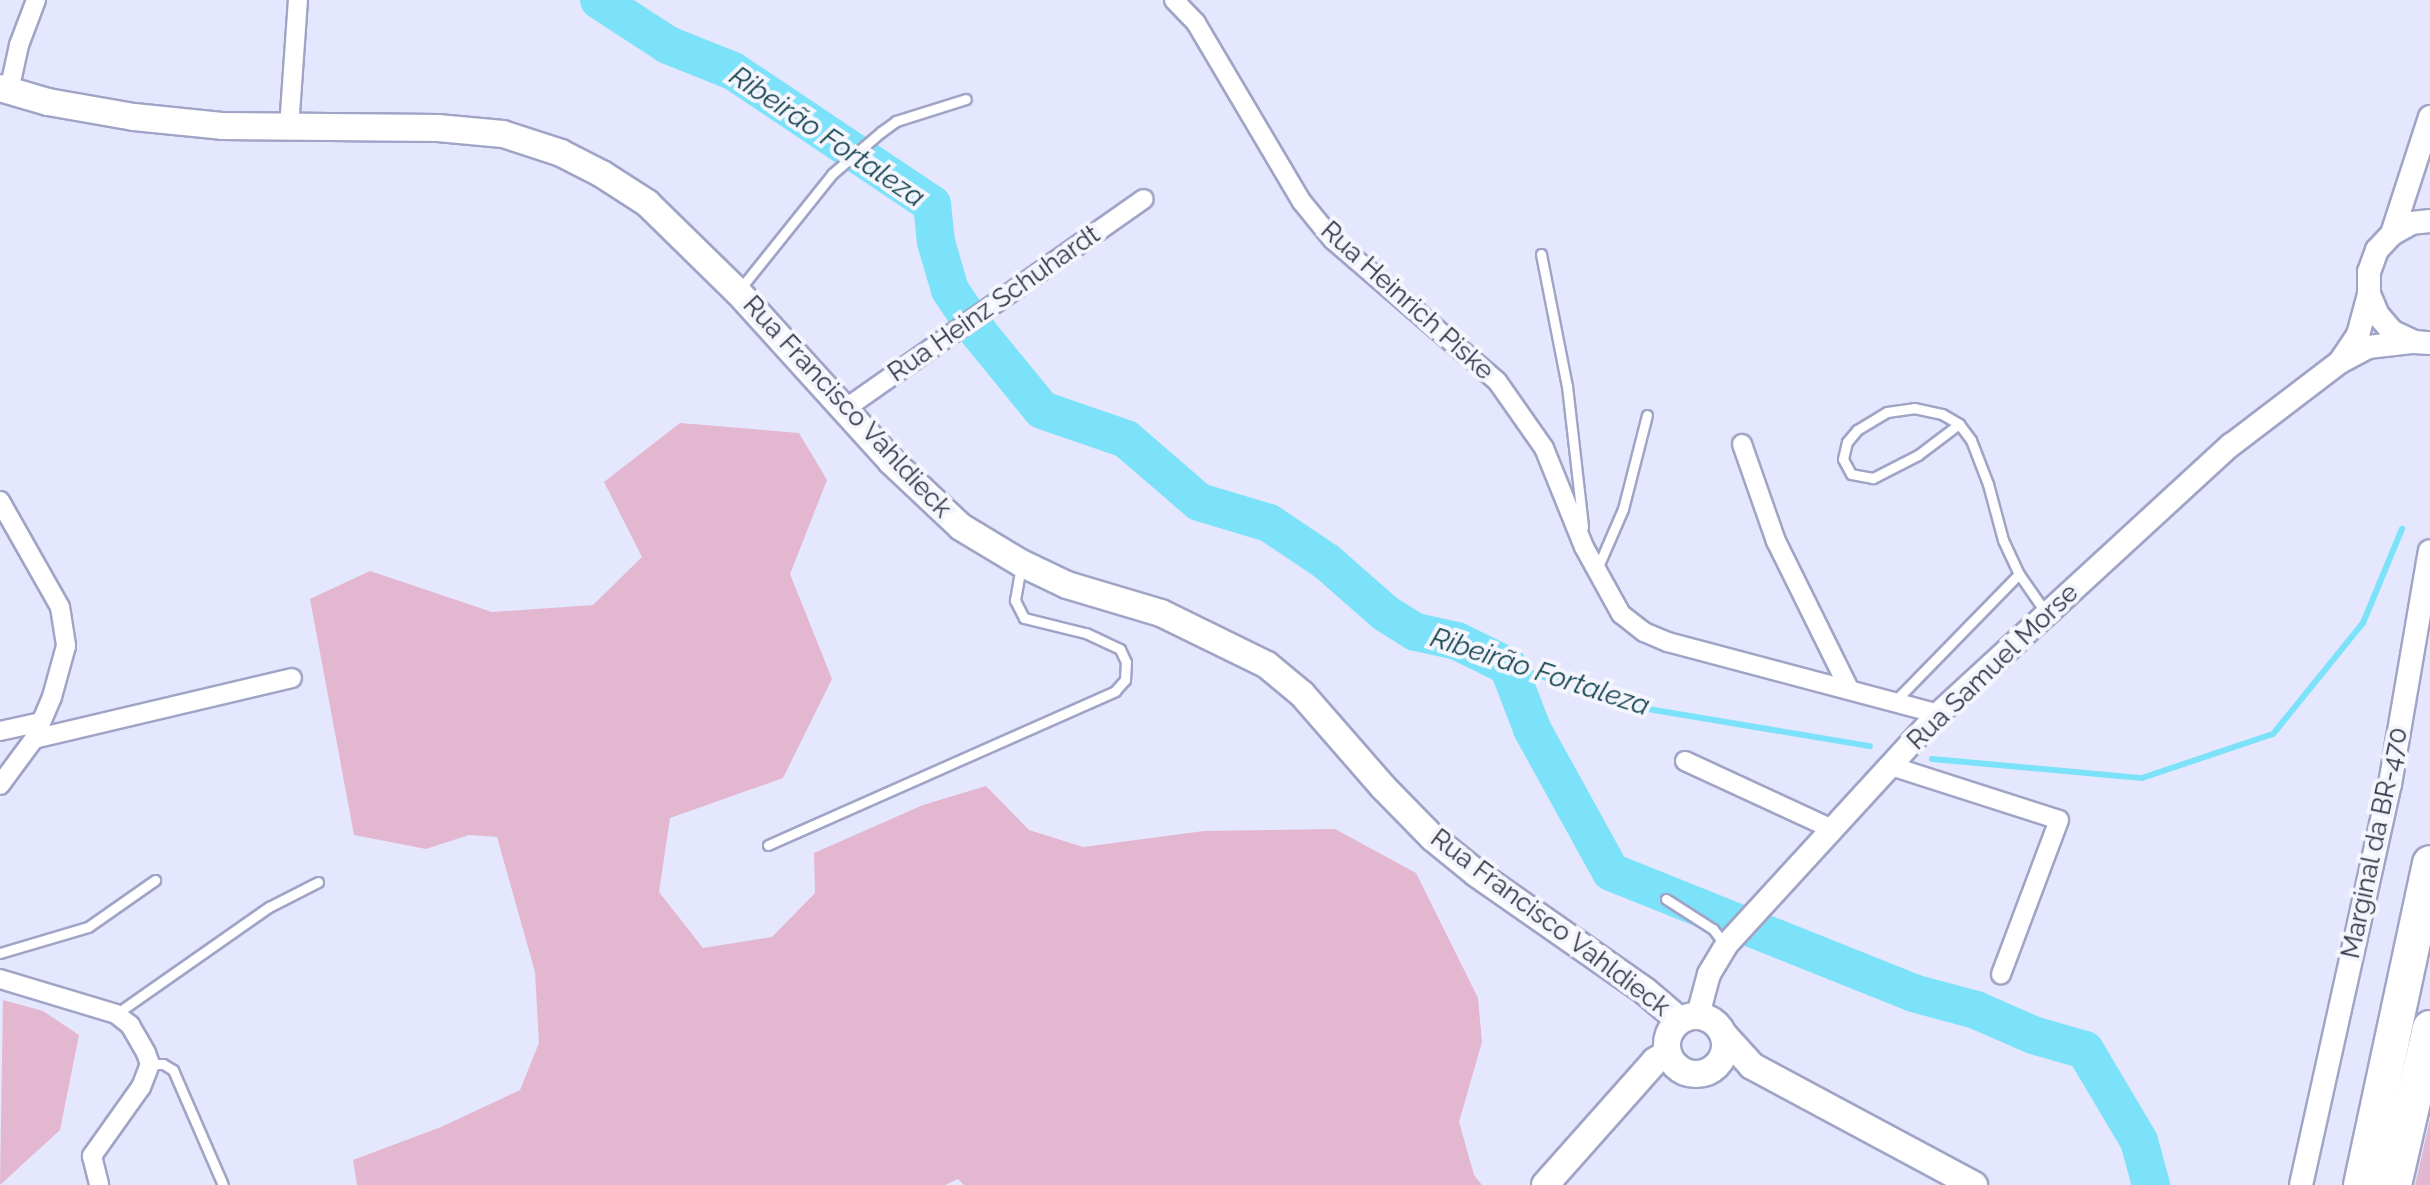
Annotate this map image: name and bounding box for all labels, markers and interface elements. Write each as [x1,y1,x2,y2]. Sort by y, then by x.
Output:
water label: Ribeirão Fortaleza [723,59,931,215]
street label: Rua Heinrich Piske [1314,215,1500,387]
street label: Rua Heinz Schuhardt [882,219,1106,389]
street label: Rua Francisco Vahldieck [736,289,958,525]
street label: Rua Samuel Morse [1901,577,2085,757]
water label: Ribeirão Fortaleza [1426,621,1654,723]
street label: Marginal da BR-470 [2335,724,2415,962]
street label: Rua Francisco Vahldieck [1424,823,1676,1023]

